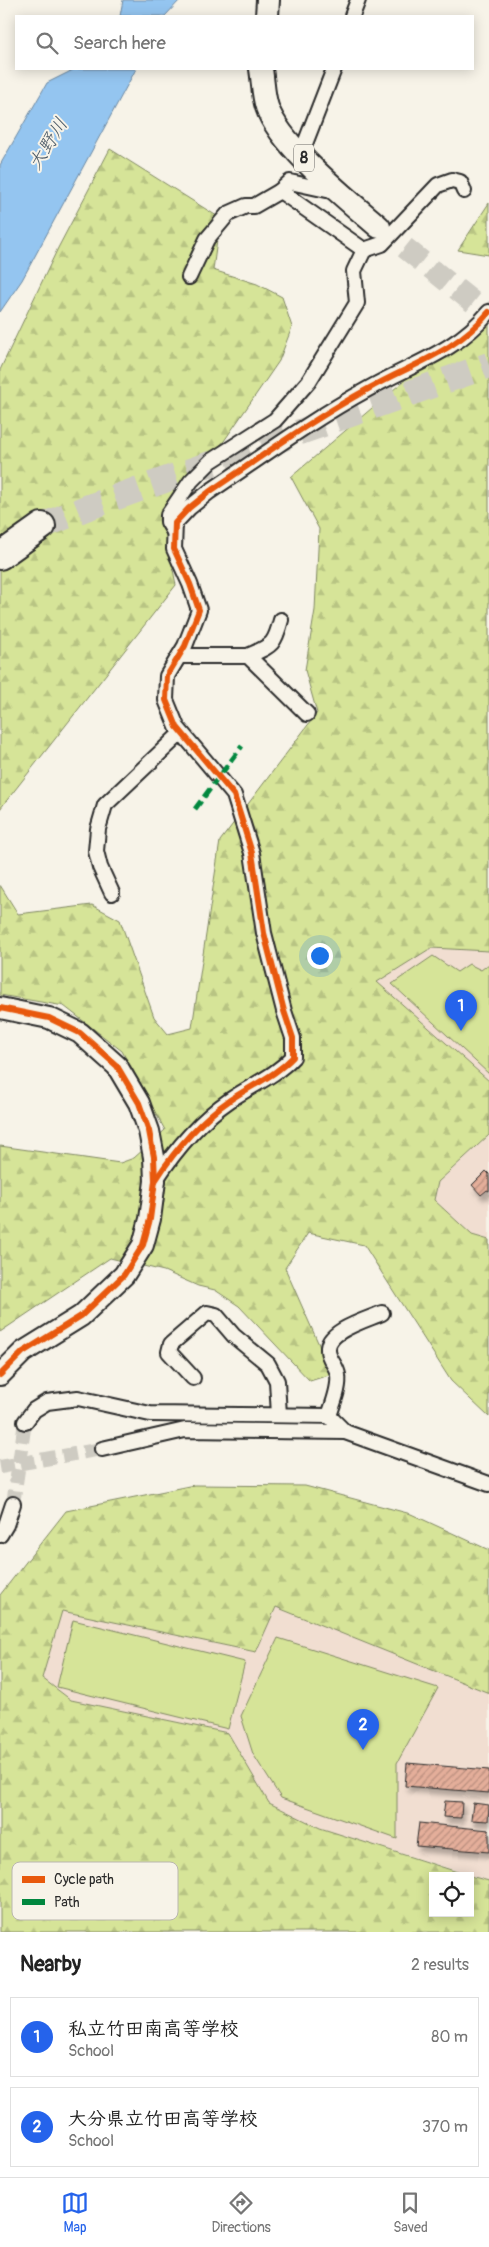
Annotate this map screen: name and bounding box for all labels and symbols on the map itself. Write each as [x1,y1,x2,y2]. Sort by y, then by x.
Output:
water label: 大野川 [23,113,73,175]
road number: 8 [294,144,314,172]
your location [307,943,333,969]
pin: 1 [445,990,477,1031]
pin: 2 [347,1709,379,1750]
legend [12,1862,178,1920]
text: Cycle path [54,1871,114,1888]
text: Path [54,1894,79,1911]

